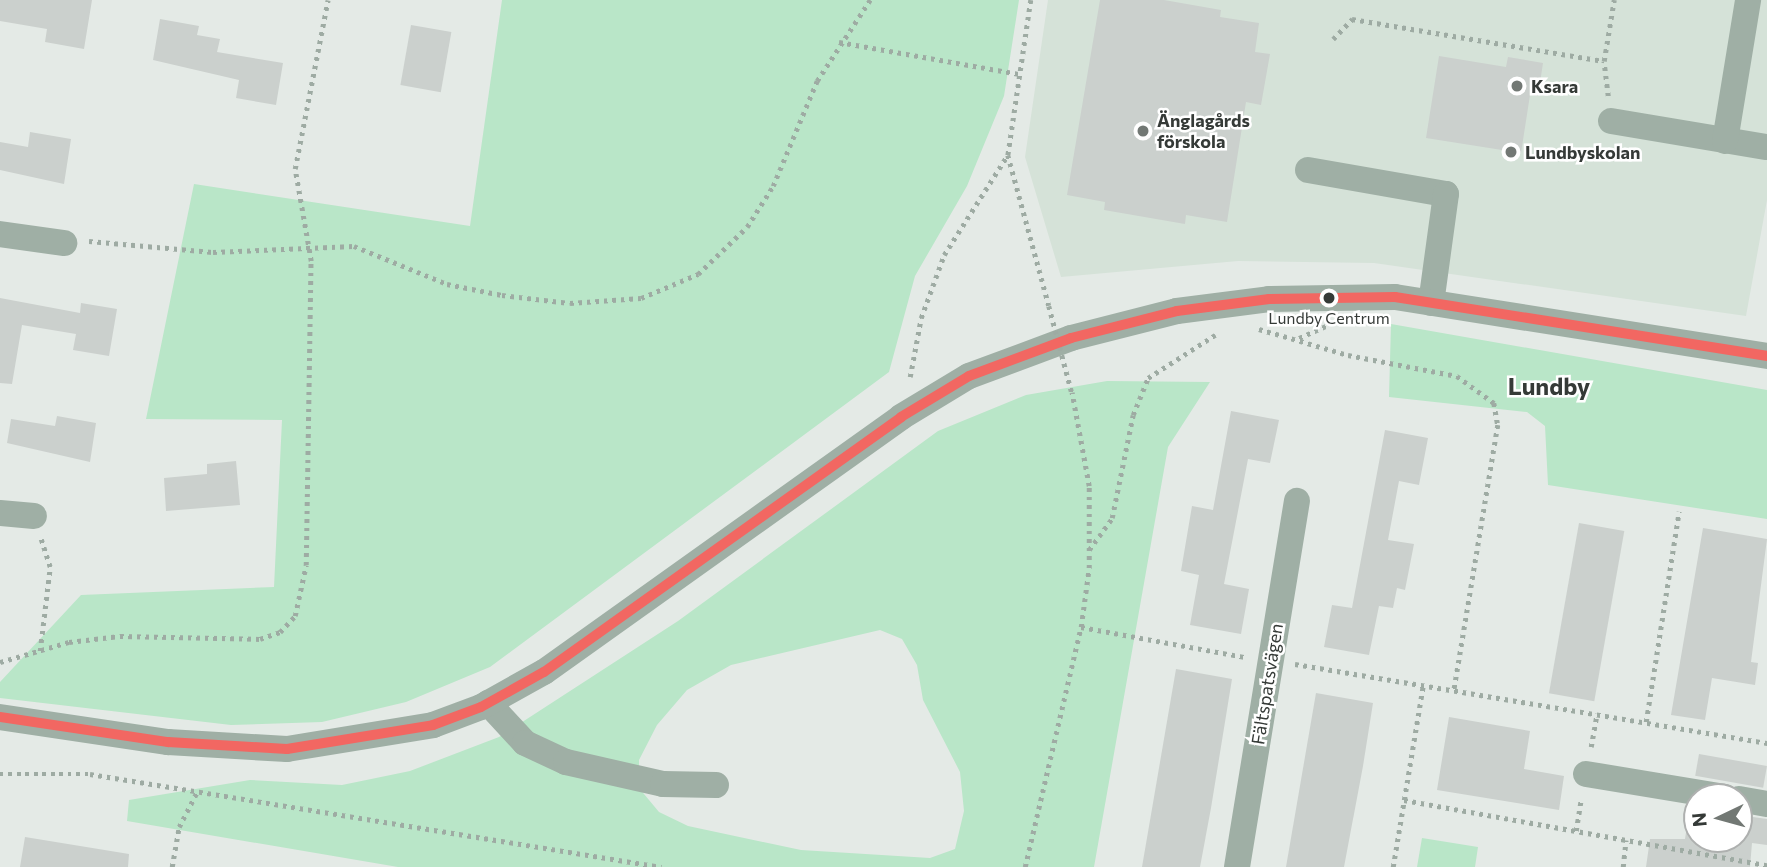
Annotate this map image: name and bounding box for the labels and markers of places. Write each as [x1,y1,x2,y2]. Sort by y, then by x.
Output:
place label: Ksara [1531,75,1578,97]
marker: Ksara [1509,78,1525,94]
place label: Änglagårds förskola [1157,110,1250,152]
marker: Änglagårds förskola [1135,123,1151,139]
place label: Lundbyskolan [1525,141,1640,163]
marker: Lundbyskolan [1503,144,1519,160]
marker: Lundby Centrum [1322,291,1336,305]
place label: Lundby Centrum [1268,308,1390,328]

